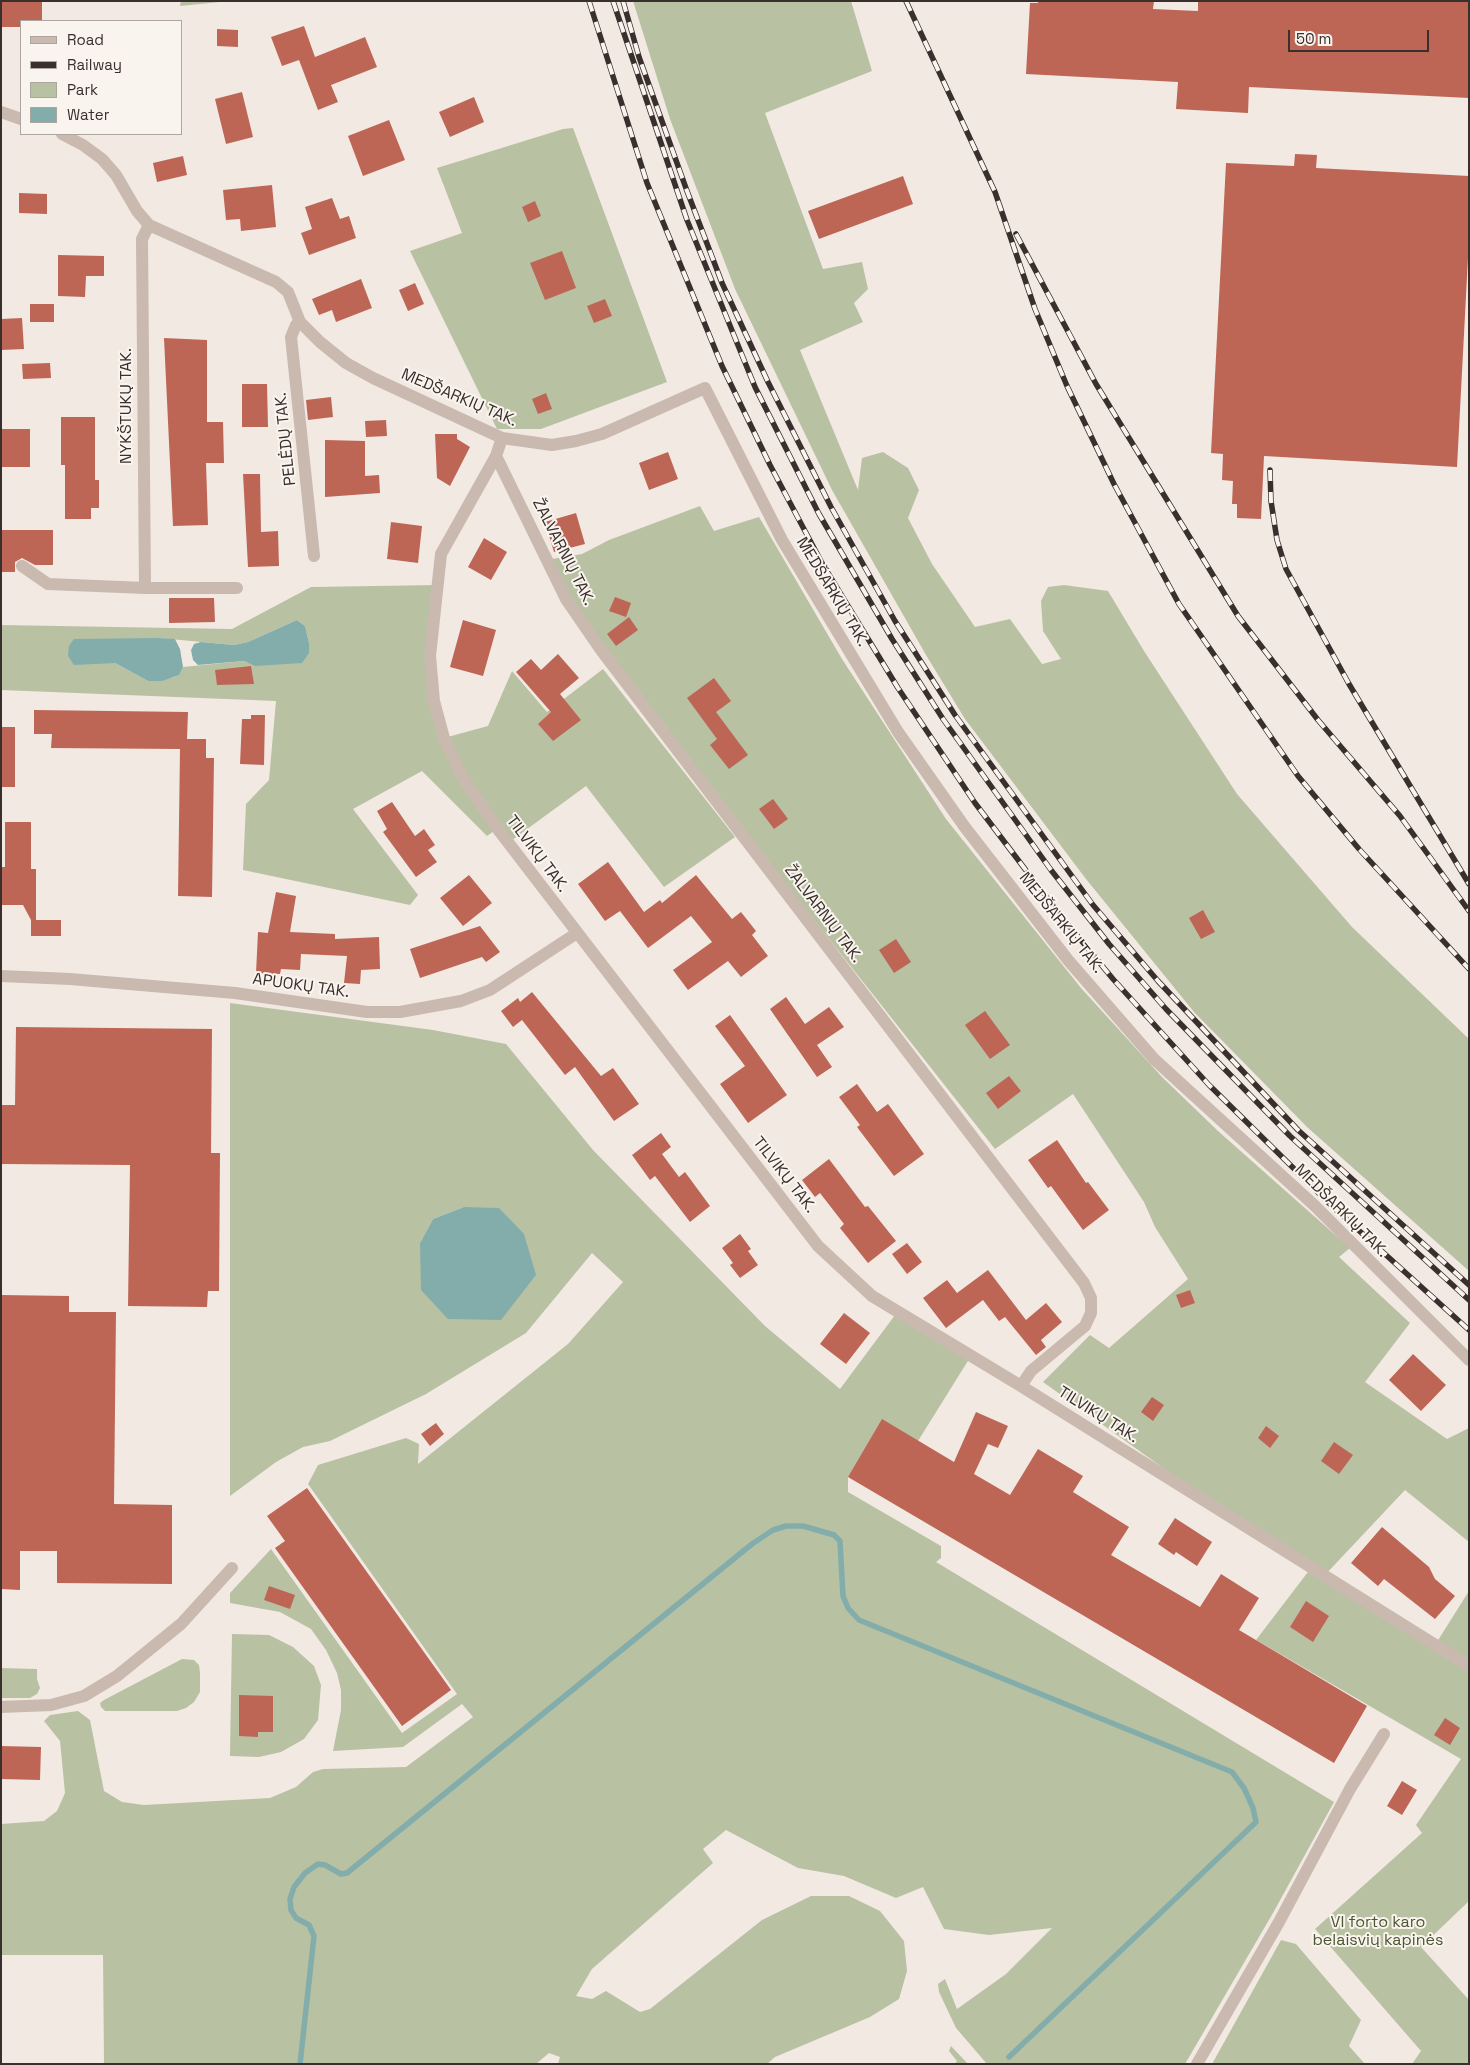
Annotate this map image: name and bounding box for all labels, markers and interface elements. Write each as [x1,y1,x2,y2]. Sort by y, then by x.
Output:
legend [20,20,182,135]
scale bar [1290,20,1431,52]
text: 50 m [1296,29,1331,48]
text: Road [67,30,104,49]
text: Railway [67,55,122,74]
text: Park [67,80,98,99]
text: Water [67,105,109,124]
street label: NYKŠTUKŲ TAK. [117,348,137,464]
street label: MEDŠARKIŲ TAK. [398,365,520,431]
street label: PELĖDŲ TAK. [272,391,300,487]
street label: ŽALVARNIŲ TAK. [528,495,598,609]
street label: MEDŠARKIŲ TAK. [792,534,872,650]
street label: TILVIKŲ TAK. [502,812,572,896]
street label: ŽALVARNIŲ TAK. [780,861,866,967]
street label: MEDŠARKIŲ TAK. [1015,869,1107,977]
street label: APUOKŲ TAK. [251,970,351,1002]
street label: TILVIKŲ TAK. [748,1133,820,1217]
street label: MEDŠARKIŲ TAK. [1290,1160,1392,1262]
street label: TILVIKŲ TAK. [1054,1383,1142,1447]
park label: VI forto karo belaisvių kapinės [1313,1913,1443,1951]

